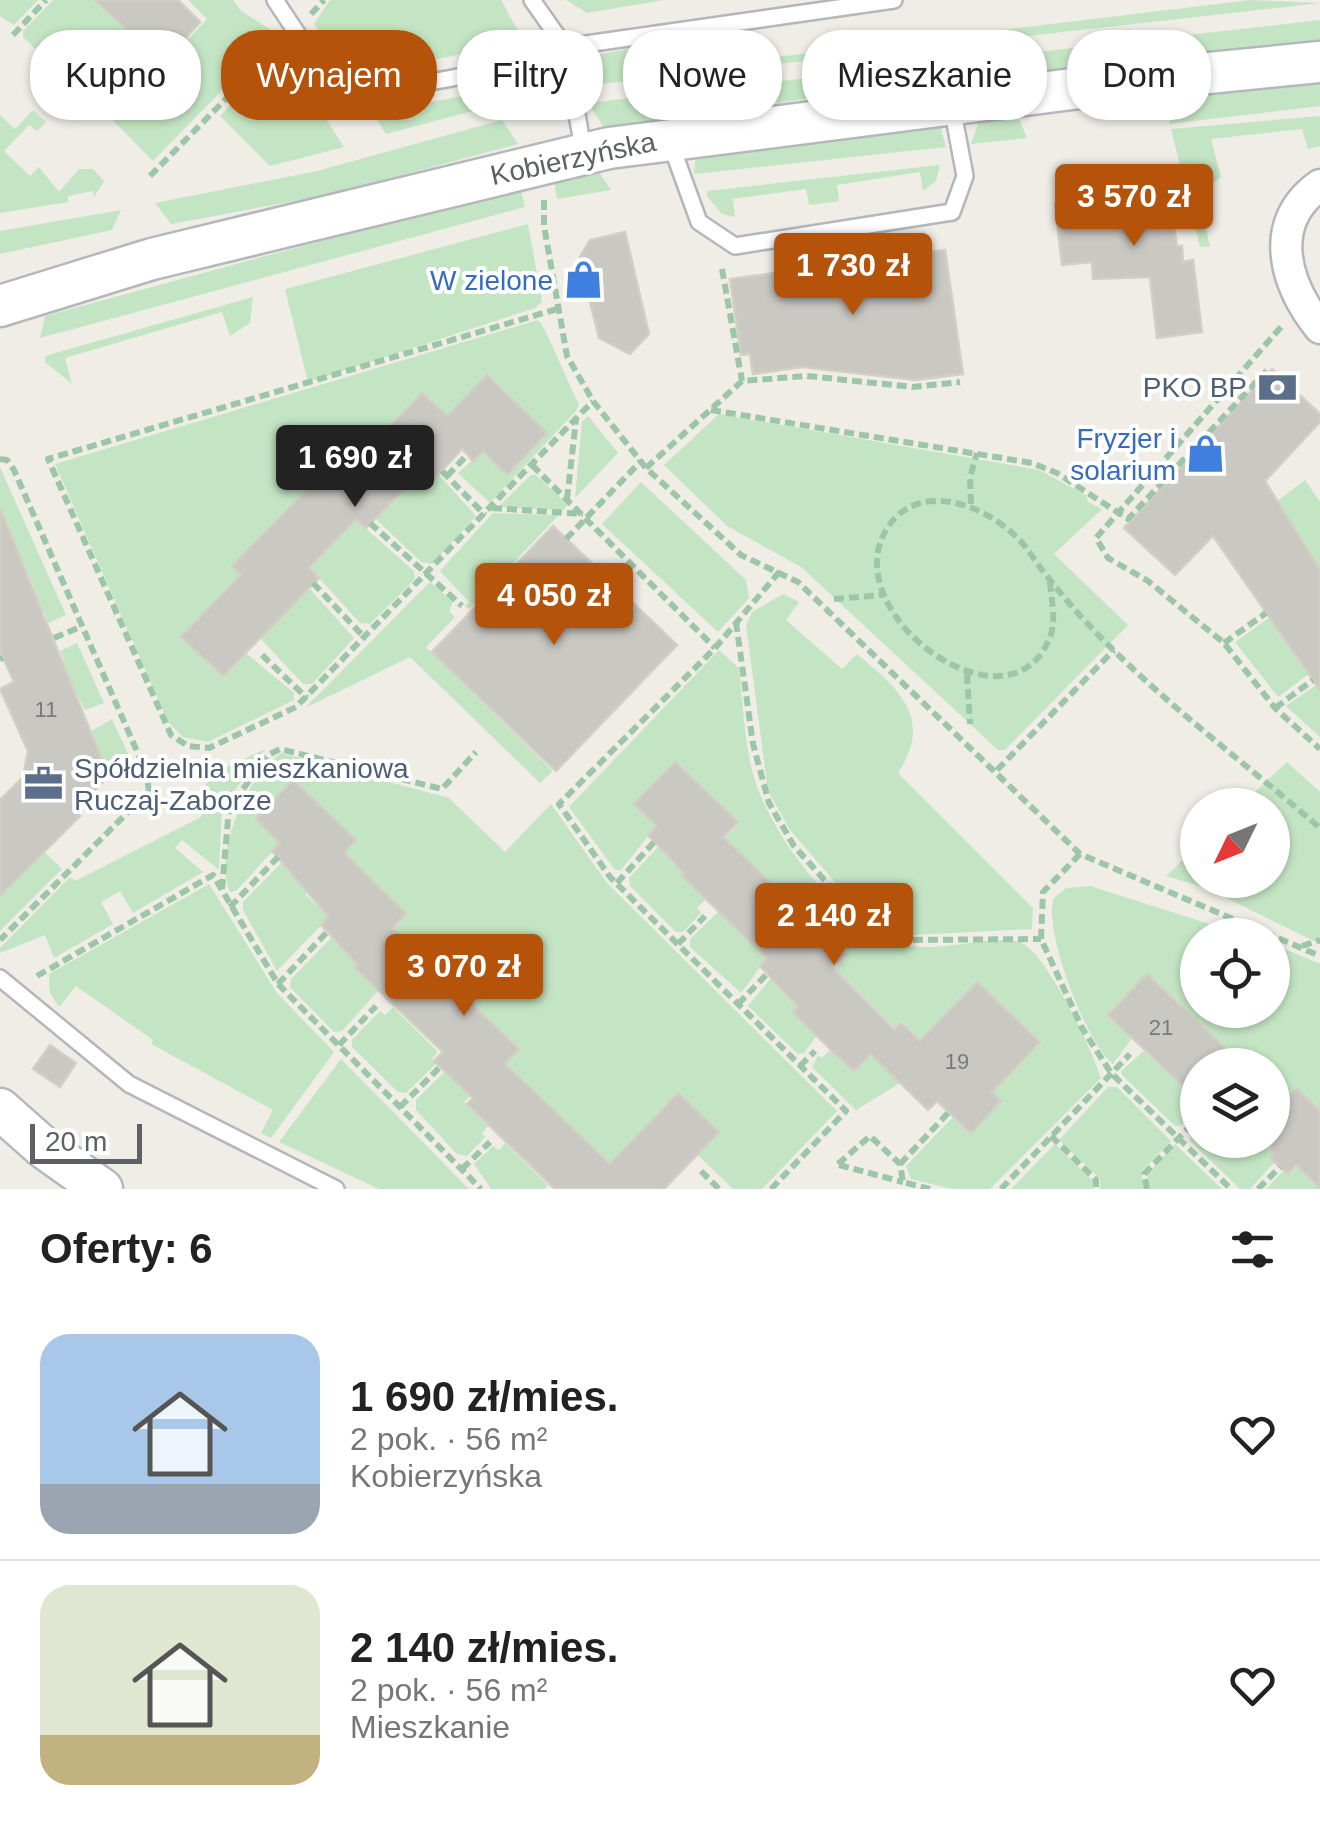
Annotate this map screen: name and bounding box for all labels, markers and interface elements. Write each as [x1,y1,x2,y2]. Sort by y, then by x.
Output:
chip: Kupno [30,30,201,120]
chip: Wynajem [221,30,437,120]
chip: Filtry [457,30,603,120]
chip: Nowe [623,30,782,120]
chip: Mieszkanie [802,30,1047,120]
chip: Dom [1067,30,1211,120]
street label: Kobierzyńska [488,126,659,191]
pin: 3 570 zł [1031,164,1237,249]
text: 3 570 zł [1077,178,1191,214]
pin: 1 730 zł [750,233,956,318]
text: 1 730 zł [796,247,910,283]
shop icon: W zielone [562,259,604,301]
place label: W zielone [430,265,553,296]
bank icon: PKO BP [1256,366,1298,408]
place label: PKO BP [1143,372,1247,403]
place label: Fryzjer i solarium [1070,423,1176,486]
pin: 1 690 zł [252,425,458,510]
shop icon: Fryzjer i solarium [1185,433,1227,475]
text: 1 690 zł [298,439,412,475]
pin: 4 050 zł [451,563,657,648]
text: 4 050 zł [497,577,611,613]
house number: 11 [35,697,57,722]
place label: Spółdzielnia mieszkaniowa Ruczaj-Zaborze [74,753,409,816]
office icon: Spółdzielnia mieszkaniowa Ruczaj-Zaborze [23,763,65,805]
north arrow [1180,788,1290,898]
map controls [1180,788,1290,1158]
pin: 2 140 zł [731,883,937,968]
text: 2 140 zł [777,897,891,933]
button: locate [1180,918,1290,1028]
pin: 3 070 zł [361,934,567,1019]
text: 3 070 zł [407,948,521,984]
house number: 21 [1149,1015,1173,1040]
button: layers [1180,1048,1290,1158]
house number: 19 [945,1049,969,1074]
scale bar [30,1119,142,1164]
text: 20 m [45,1126,107,1157]
icon: filters [1225,1222,1280,1277]
text: Oferty: 6 [40,1225,213,1272]
text: 1 690 zł/mies. [350,1373,619,1420]
icon: home [120,1374,240,1494]
icon: heart [1225,1407,1280,1462]
text: 2 pok. · 56 m² [350,1421,547,1457]
text: Kobierzyńska [350,1458,542,1494]
text: 2 140 zł/mies. [350,1624,619,1671]
icon: home [120,1625,240,1745]
icon: heart [1225,1658,1280,1713]
text: 2 pok. · 56 m² [350,1672,547,1708]
text: Mieszkanie [350,1709,510,1745]

